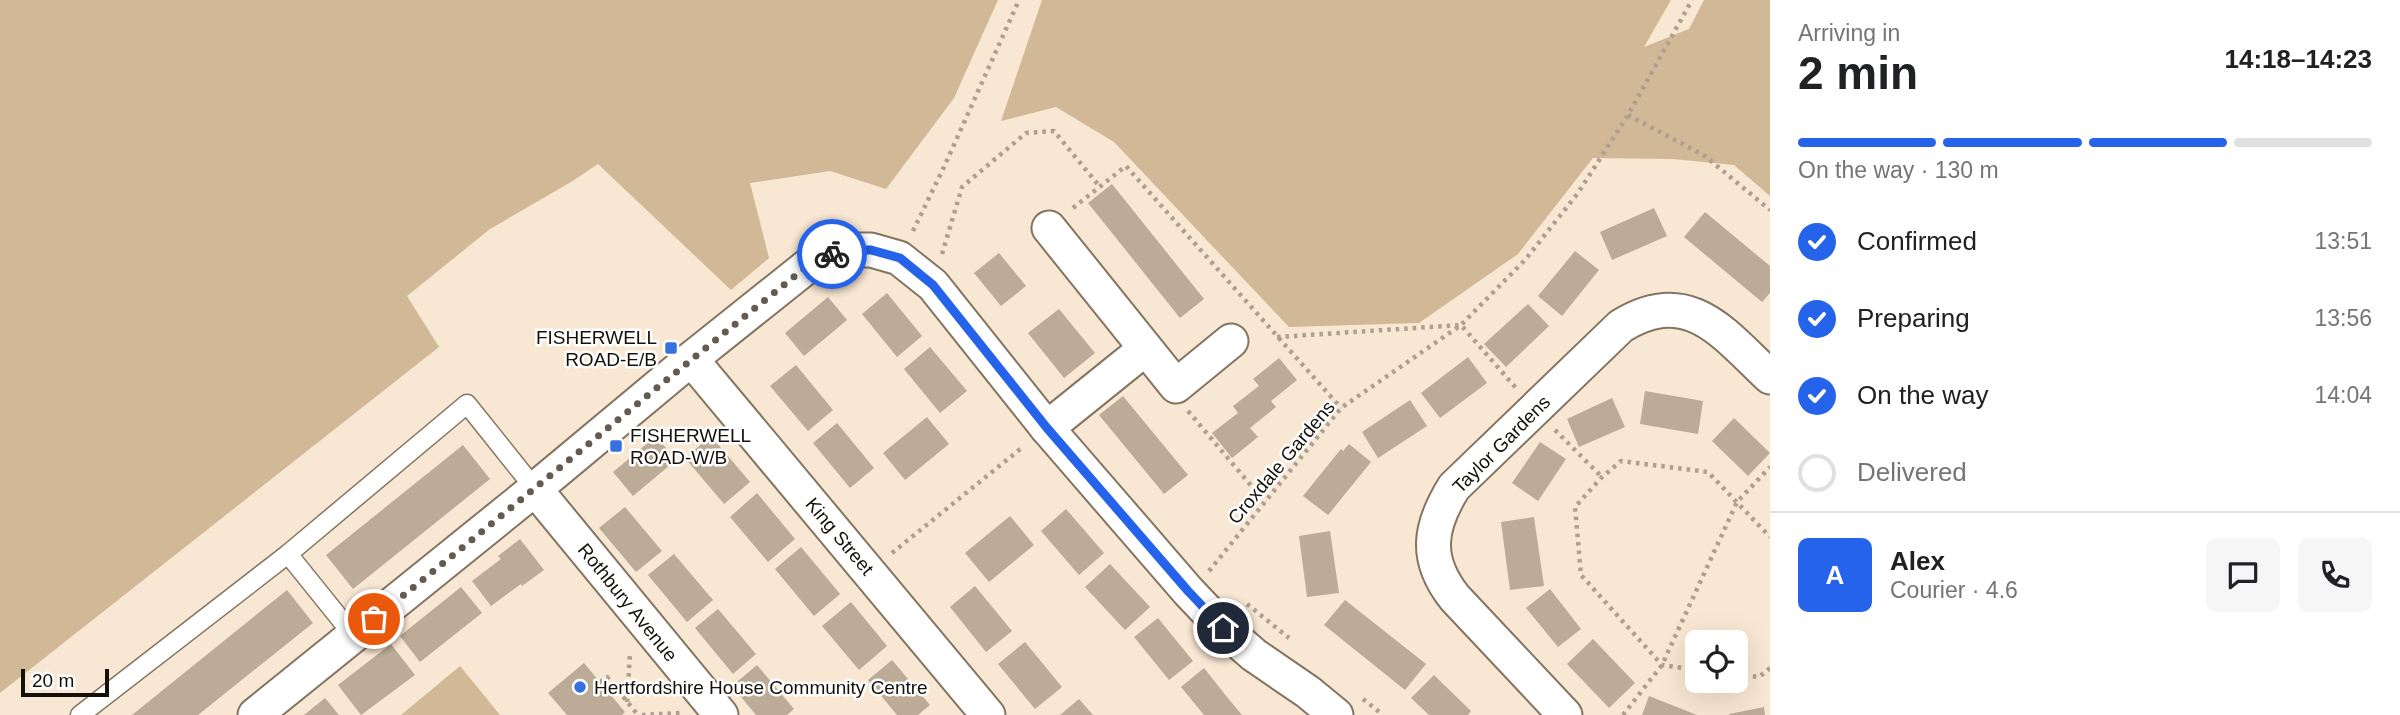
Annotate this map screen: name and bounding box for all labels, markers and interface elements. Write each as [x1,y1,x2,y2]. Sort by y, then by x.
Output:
text: Arriving in [1798,20,1900,46]
text: 14:18–14:23 [2225,44,2372,74]
text: 2 min [1798,47,1918,99]
text: On the way · 130 m [1798,157,1999,183]
courier [797,219,867,289]
icon: check [1798,223,1836,261]
text: Confirmed [1857,226,1977,256]
text: 13:51 [2314,228,2372,254]
icon: bike [813,235,851,273]
icon: check [1798,300,1836,338]
text: Preparing [1857,303,1970,333]
text: 13:56 [2314,305,2372,331]
place label: FISHERWELL ROAD-E/B [536,327,657,370]
marker: FISHERWELL ROAD-E/B [663,340,679,356]
icon: check [1798,377,1836,415]
text: On the way [1857,380,1989,410]
text: 14:04 [2314,382,2372,408]
street label: Taylor Gardens [1448,391,1554,497]
street label: Croxdale Gardens [1224,397,1339,528]
place label: FISHERWELL ROAD-W/B [630,425,751,468]
marker: FISHERWELL ROAD-W/B [608,438,624,454]
text: Delivered [1857,457,1967,487]
street label: King Street [801,494,878,580]
button: chat [2206,538,2280,612]
button: phone [2298,538,2372,612]
street label: Rothbury Avenue [574,539,682,665]
text: Alex [1890,546,1945,576]
text: A [1826,560,1844,590]
text: Courier · 4.6 [1890,577,2018,603]
pin [344,589,404,649]
pin [1193,598,1253,658]
icon: bag [355,600,393,638]
icon: home [1204,609,1242,647]
map controls [1685,630,1748,693]
button: locate [1685,630,1748,693]
scale bar [21,666,108,698]
text: 20 m [32,670,74,691]
place label: Hertfordshire House Community Centre [594,677,928,698]
marker: Hertfordshire House Community Centre [572,679,588,695]

